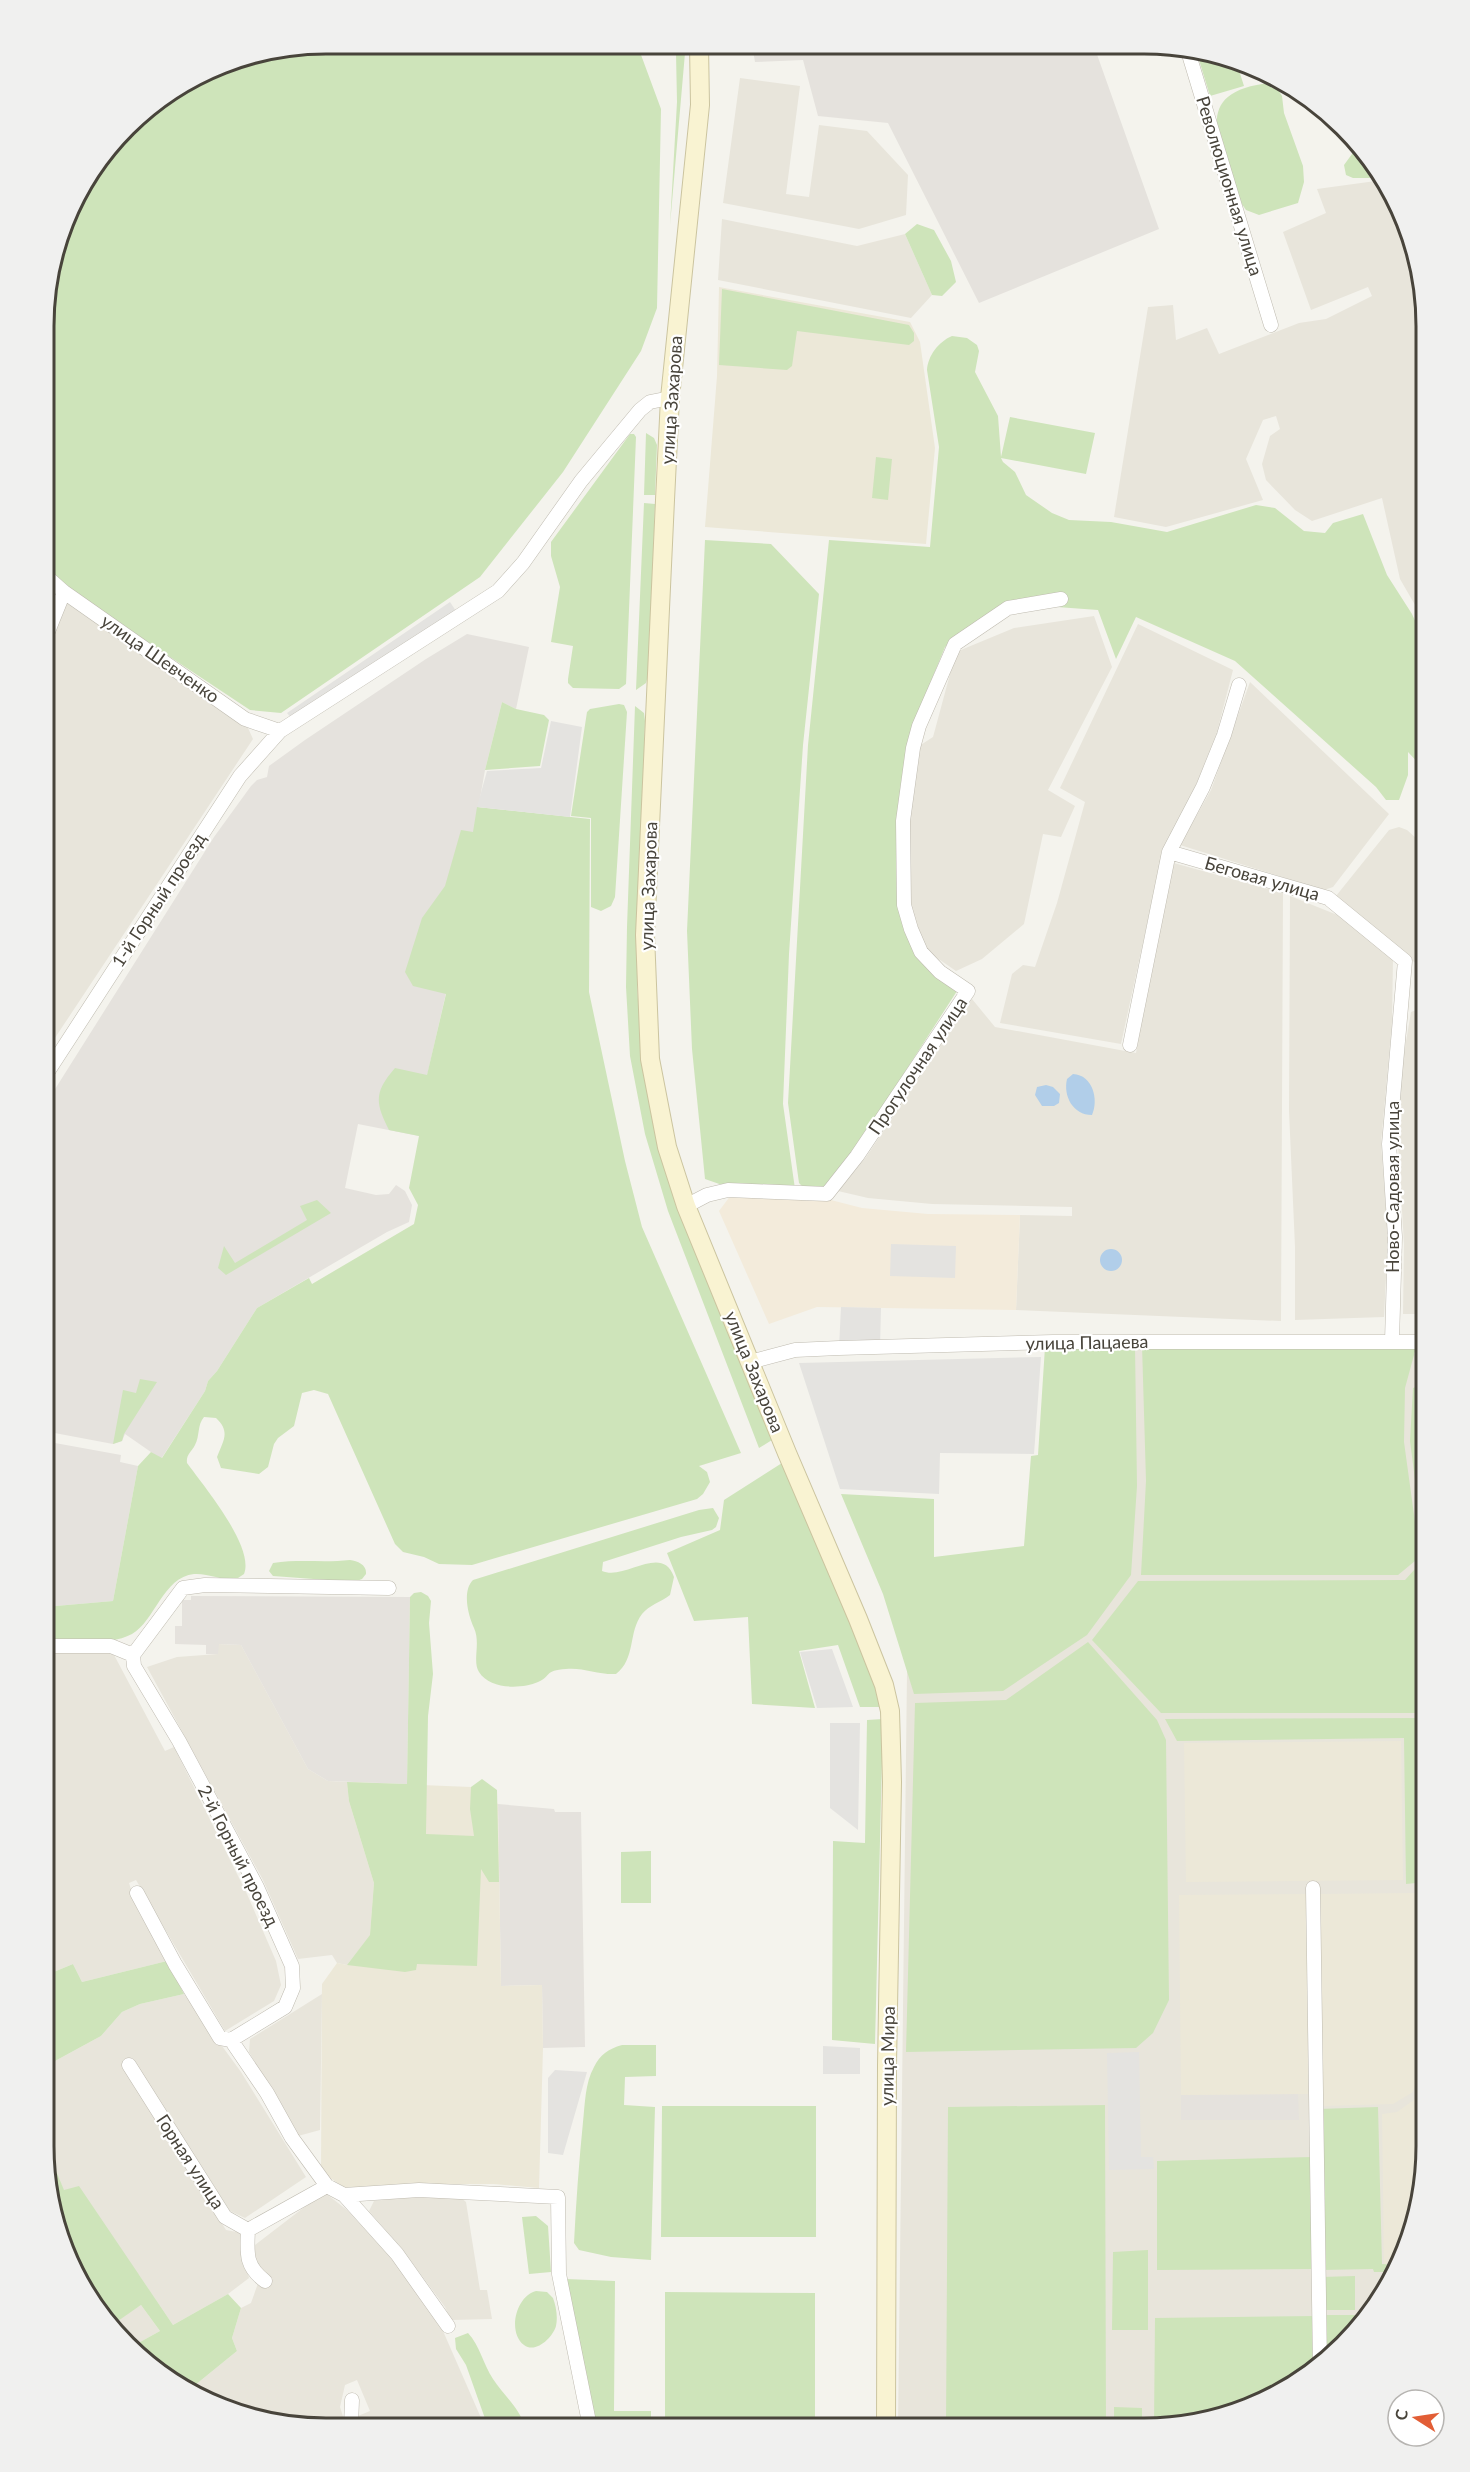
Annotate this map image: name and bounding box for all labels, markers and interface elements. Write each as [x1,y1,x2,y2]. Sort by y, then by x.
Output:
street label: Революционная улица [1192,93,1268,278]
street label: улица Захарова [656,335,686,465]
street label: улица Шевченко [97,609,224,707]
street label: улица Захарова [635,821,661,951]
street label: 1-й Горный проезд [106,828,210,971]
street label: Беговая улица [1202,851,1322,905]
street label: Прогулочная улица [863,993,971,1138]
street label: Ново-Садовая улица [1381,1101,1403,1273]
street label: улица Захарова [721,1308,789,1436]
street label: улица Пацаева [1025,1330,1149,1354]
street label: 2-й Горный проезд [194,1781,284,1930]
street label: улица Мира [875,2006,899,2106]
street label: Горная улица [152,2110,230,2213]
north arrow [1386,2388,1446,2448]
text: С [1390,2407,1411,2422]

